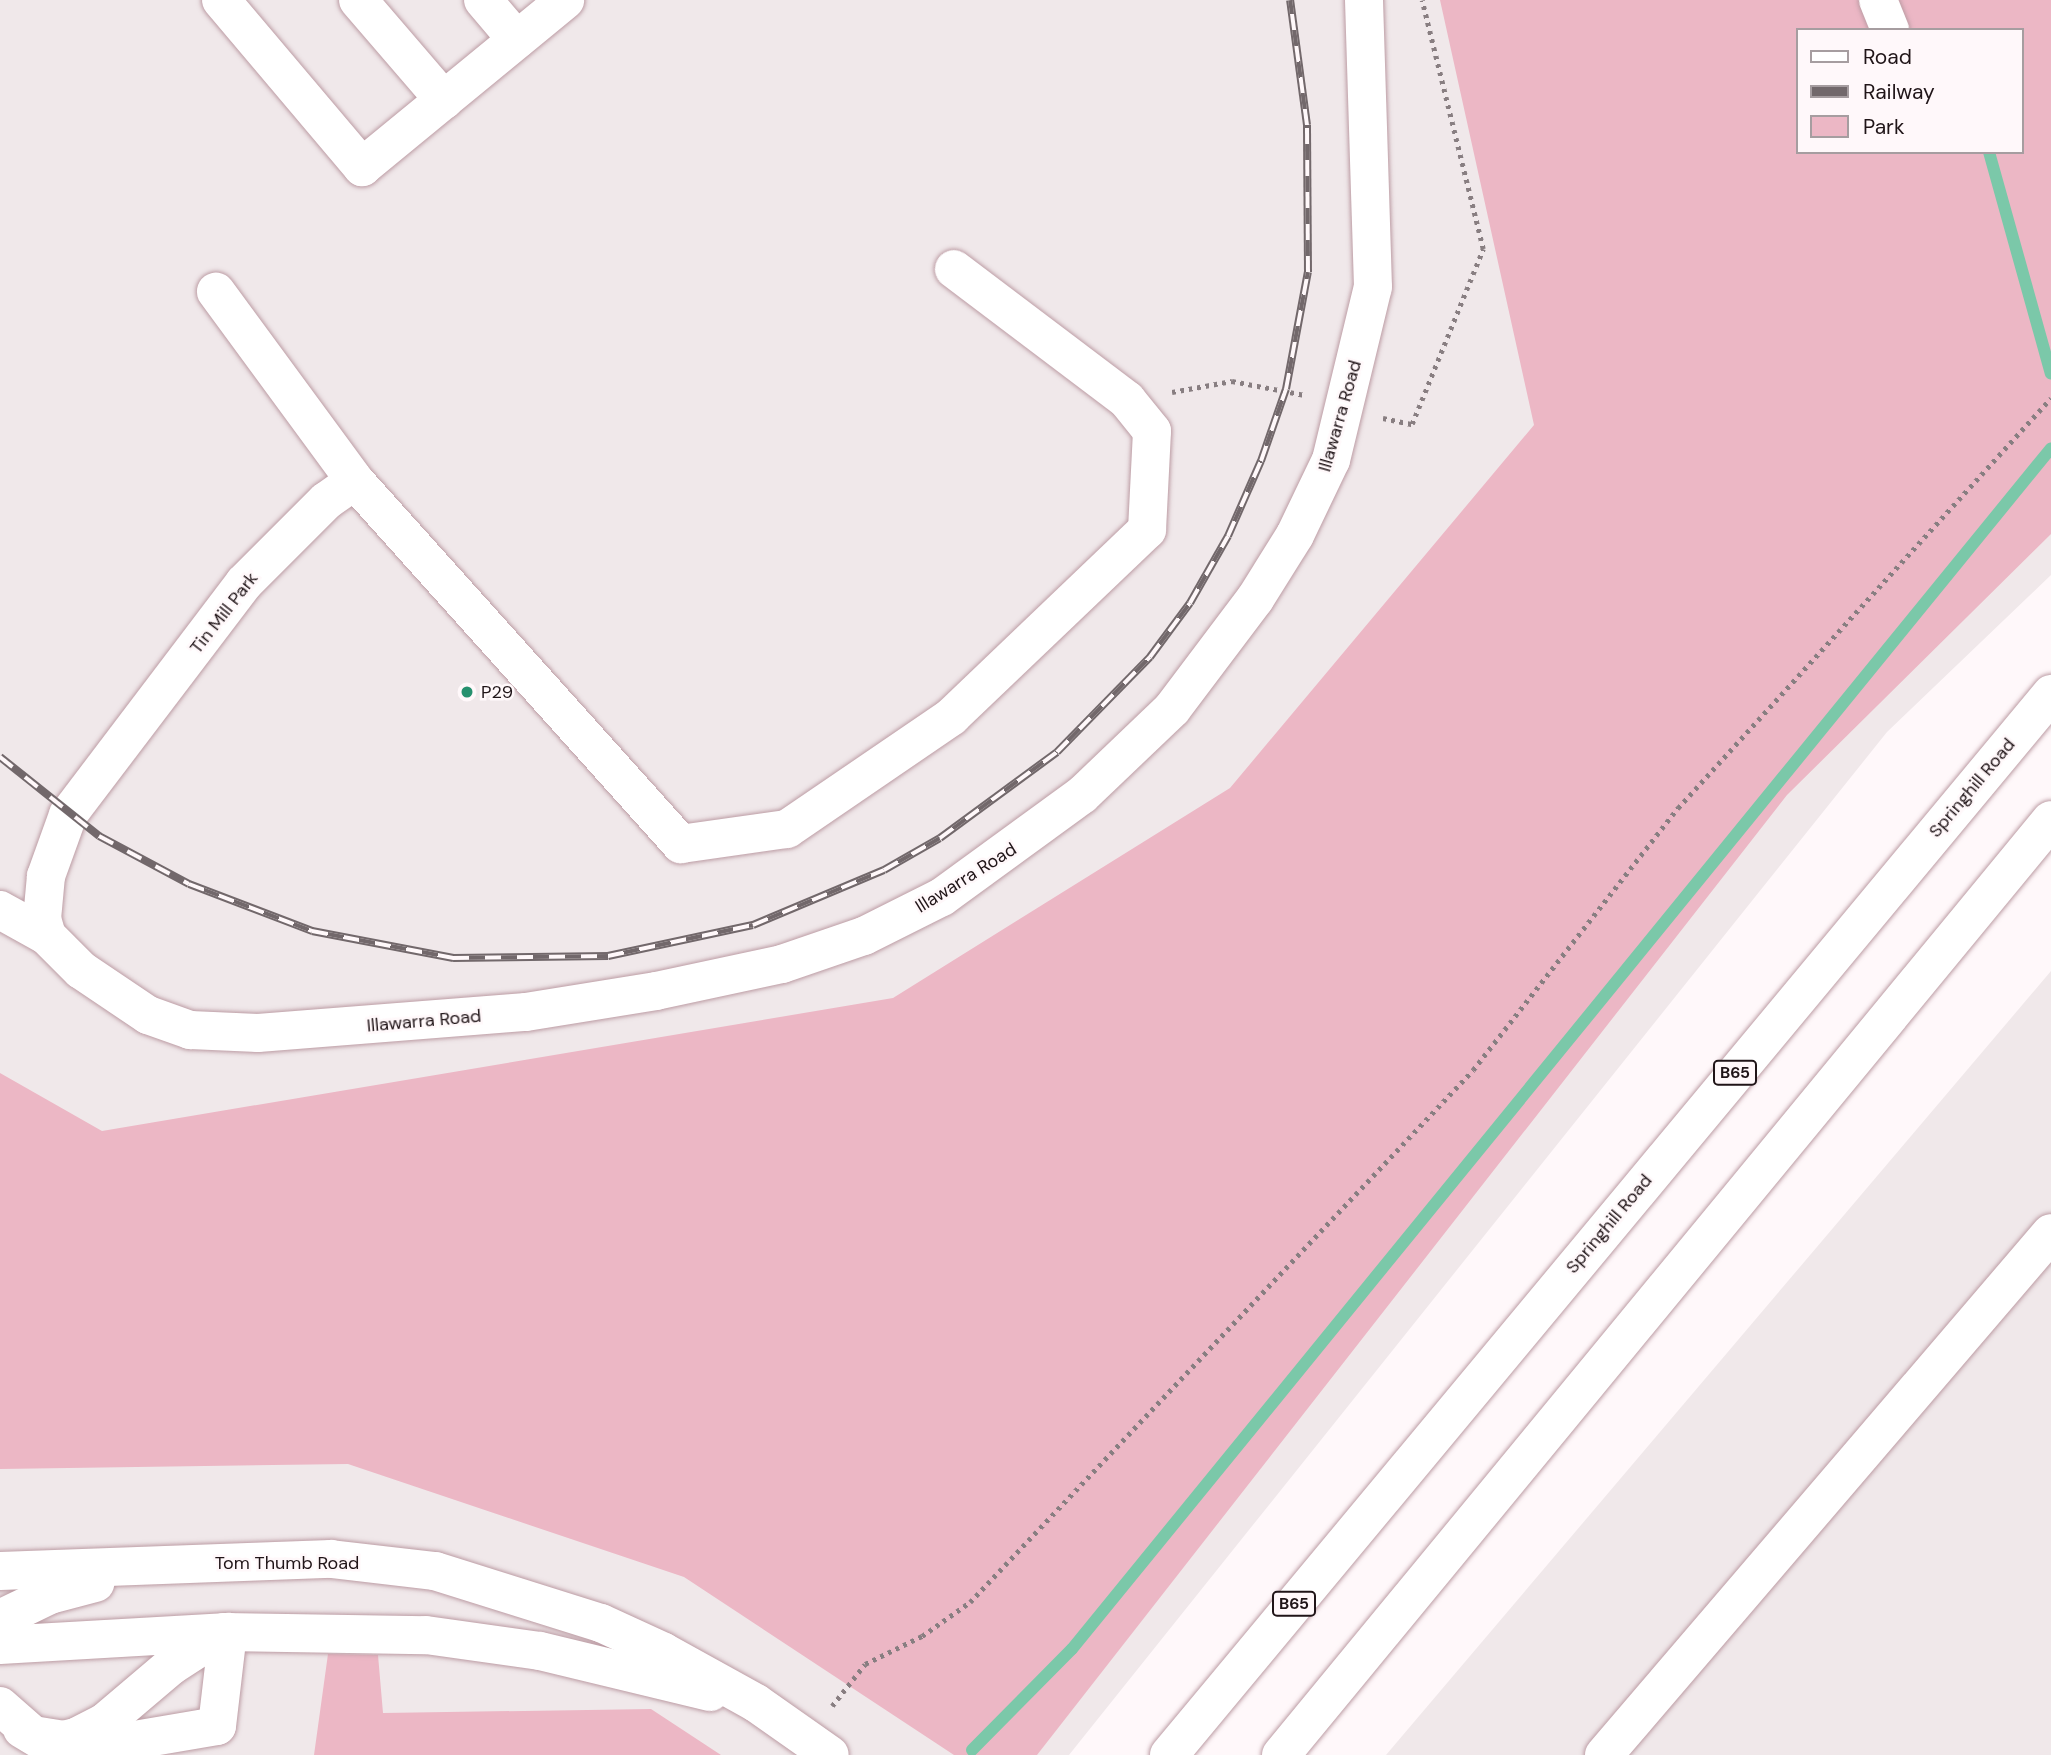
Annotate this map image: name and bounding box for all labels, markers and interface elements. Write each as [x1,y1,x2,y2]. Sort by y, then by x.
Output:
legend [1796,28,2023,154]
text: Road [1863,43,1912,71]
text: Railway [1863,78,1935,106]
text: Park [1863,113,1904,141]
street label: Illawarra Road [1314,358,1366,474]
street label: Tin Mill Park [186,568,262,658]
place label: P29 [481,681,513,703]
marker: P29 [459,684,475,700]
street label: Springhill Road [1924,734,2020,842]
street label: Illawarra Road [912,838,1020,918]
street label: Illawarra Road [366,1005,482,1037]
road number: B65 [1712,1060,1758,1086]
street label: Springhill Road [1561,1170,1657,1278]
street label: Tom Thumb Road [215,1552,359,1574]
road number: B65 [1271,1592,1317,1616]

